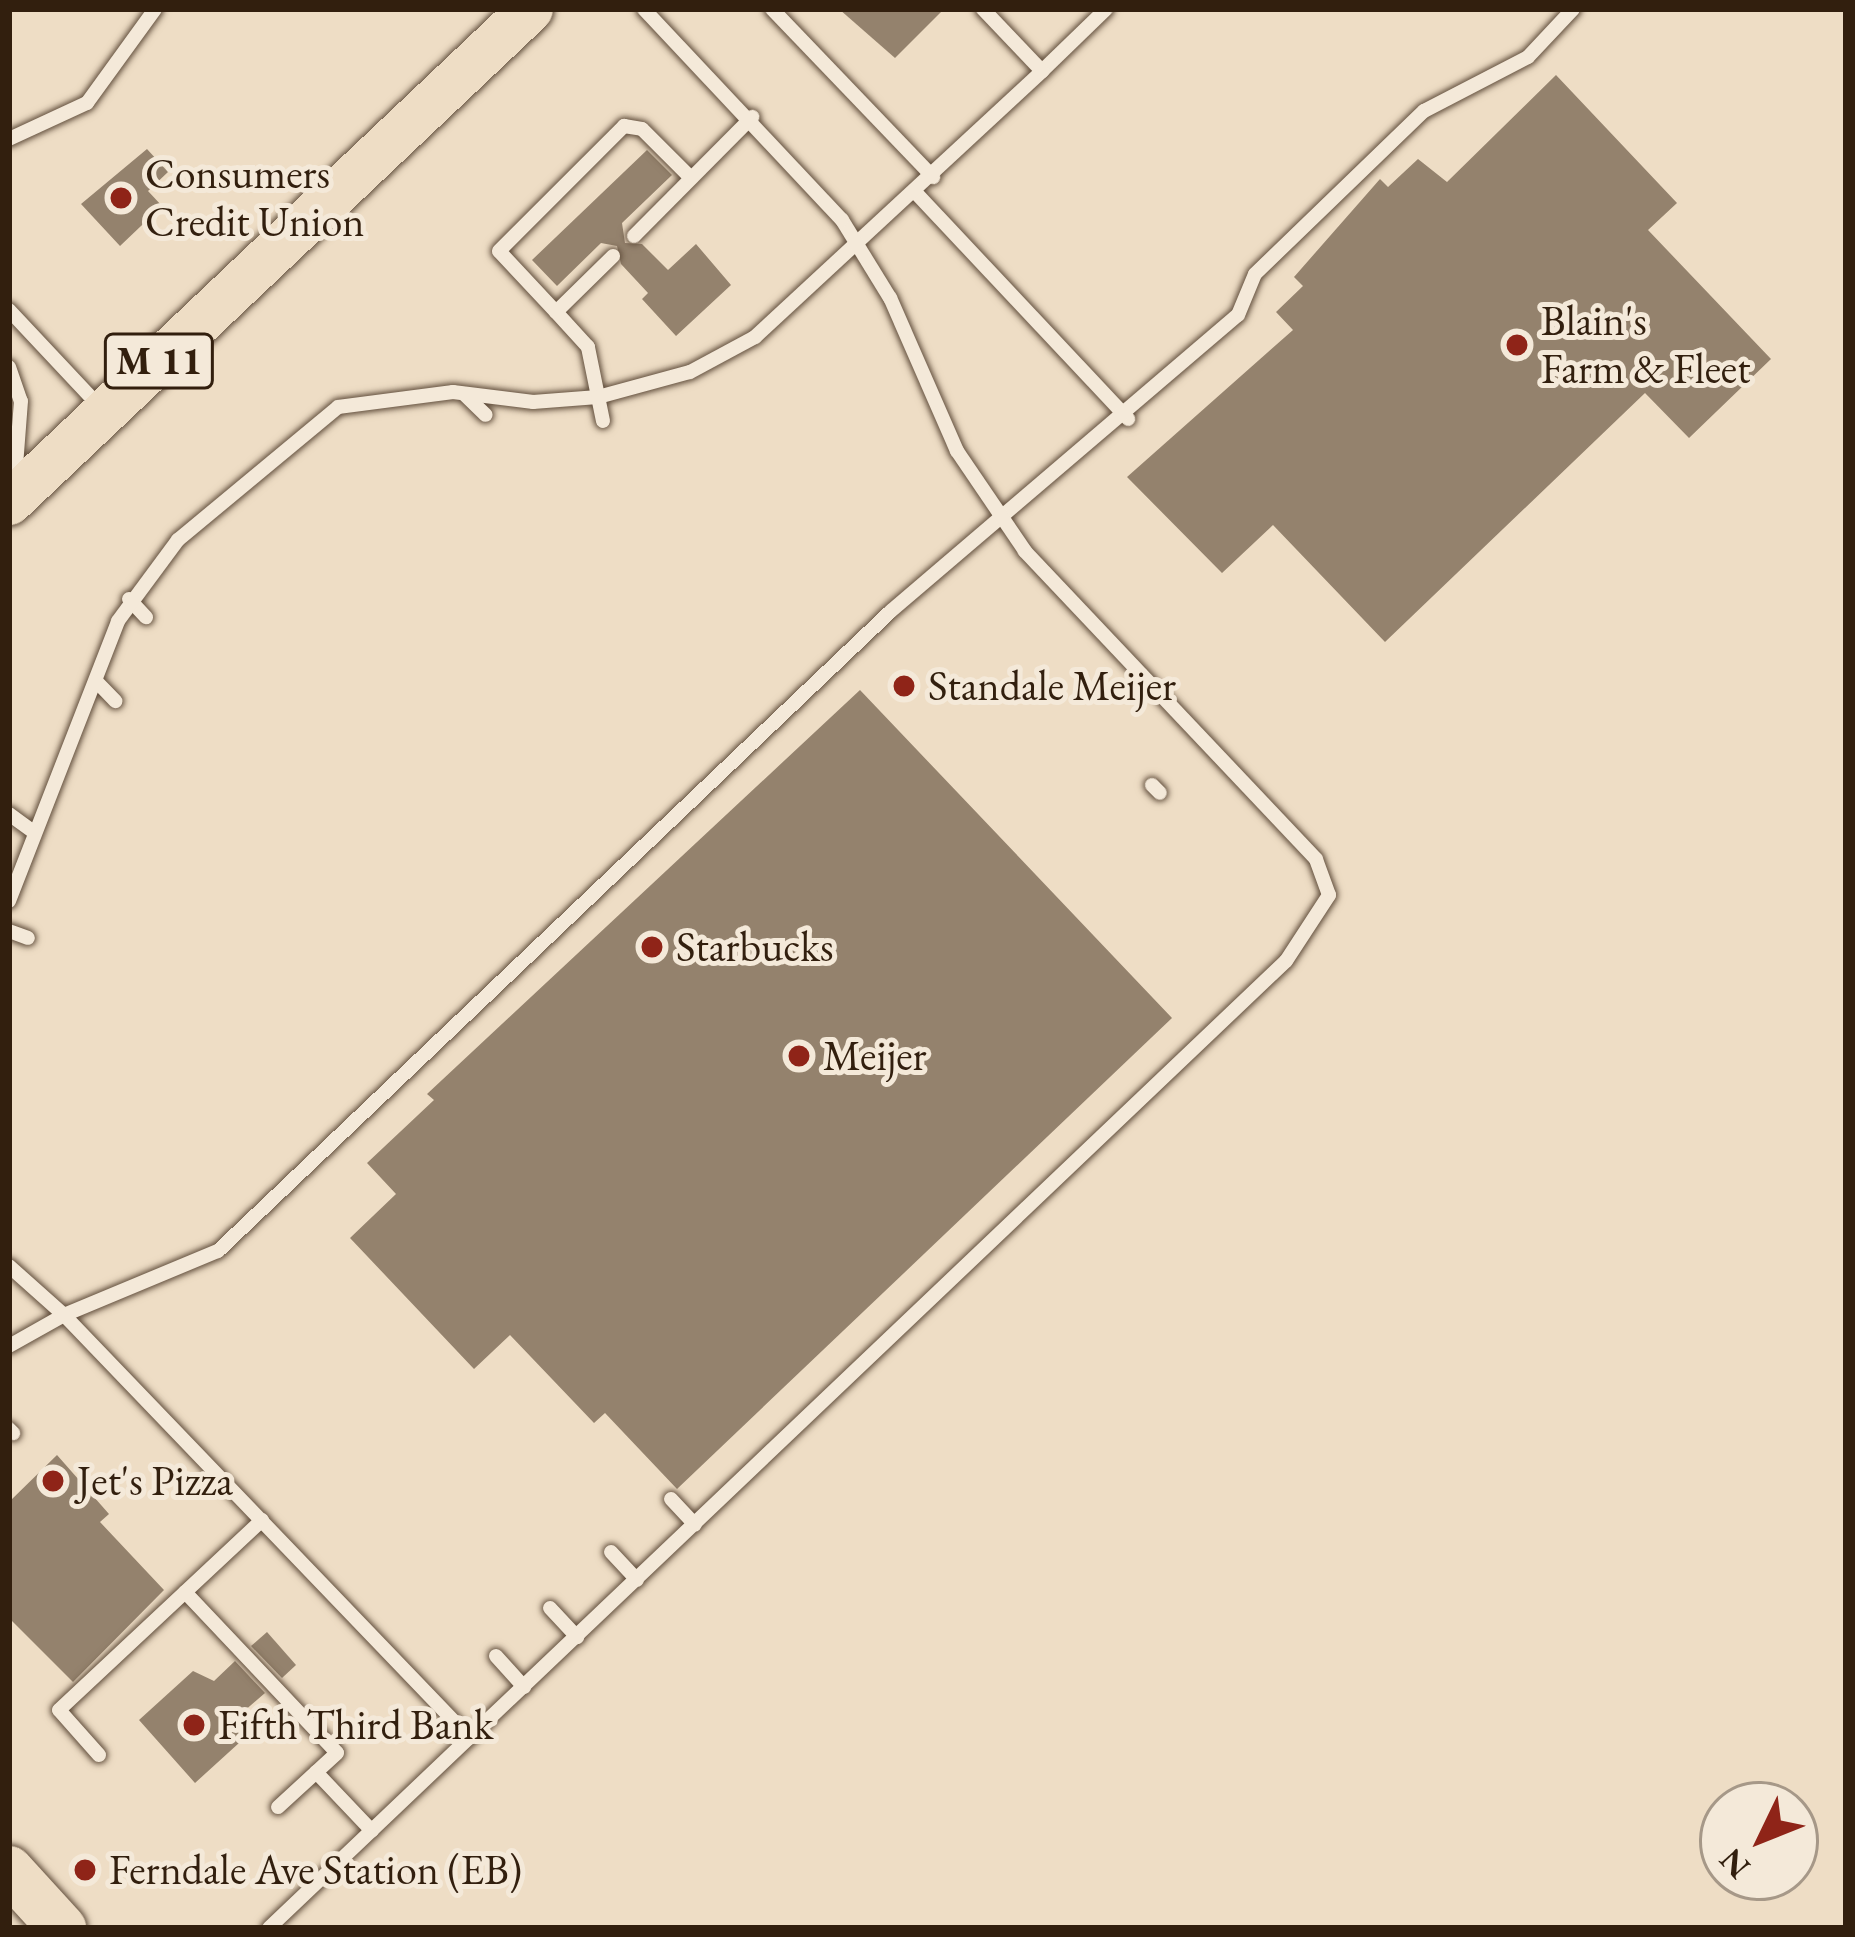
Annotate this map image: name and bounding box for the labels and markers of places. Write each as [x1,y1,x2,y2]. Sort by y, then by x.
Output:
place label: Consumers Credit Union [145,149,364,248]
marker: Consumers Credit Union [108,185,134,211]
place label: Blain's Farm & Fleet [1541,296,1750,394]
marker: Blain's Farm & Fleet [1504,332,1530,358]
place label: Standale Meijer [928,661,1176,711]
marker: Standale Meijer [891,673,917,699]
place label: Starbucks [676,922,834,972]
marker: Starbucks [639,934,665,960]
place label: Meijer [823,1031,927,1081]
marker: Meijer [786,1043,812,1069]
place label: Jet's Pizza [77,1456,233,1506]
marker: Jet's Pizza [40,1468,66,1494]
place label: Fifth Third Bank [218,1700,493,1750]
marker: Fifth Third Bank [181,1712,207,1738]
place label: Ferndale Ave Station (EB) [109,1845,522,1895]
marker: Ferndale Ave Station (EB) [72,1857,98,1883]

